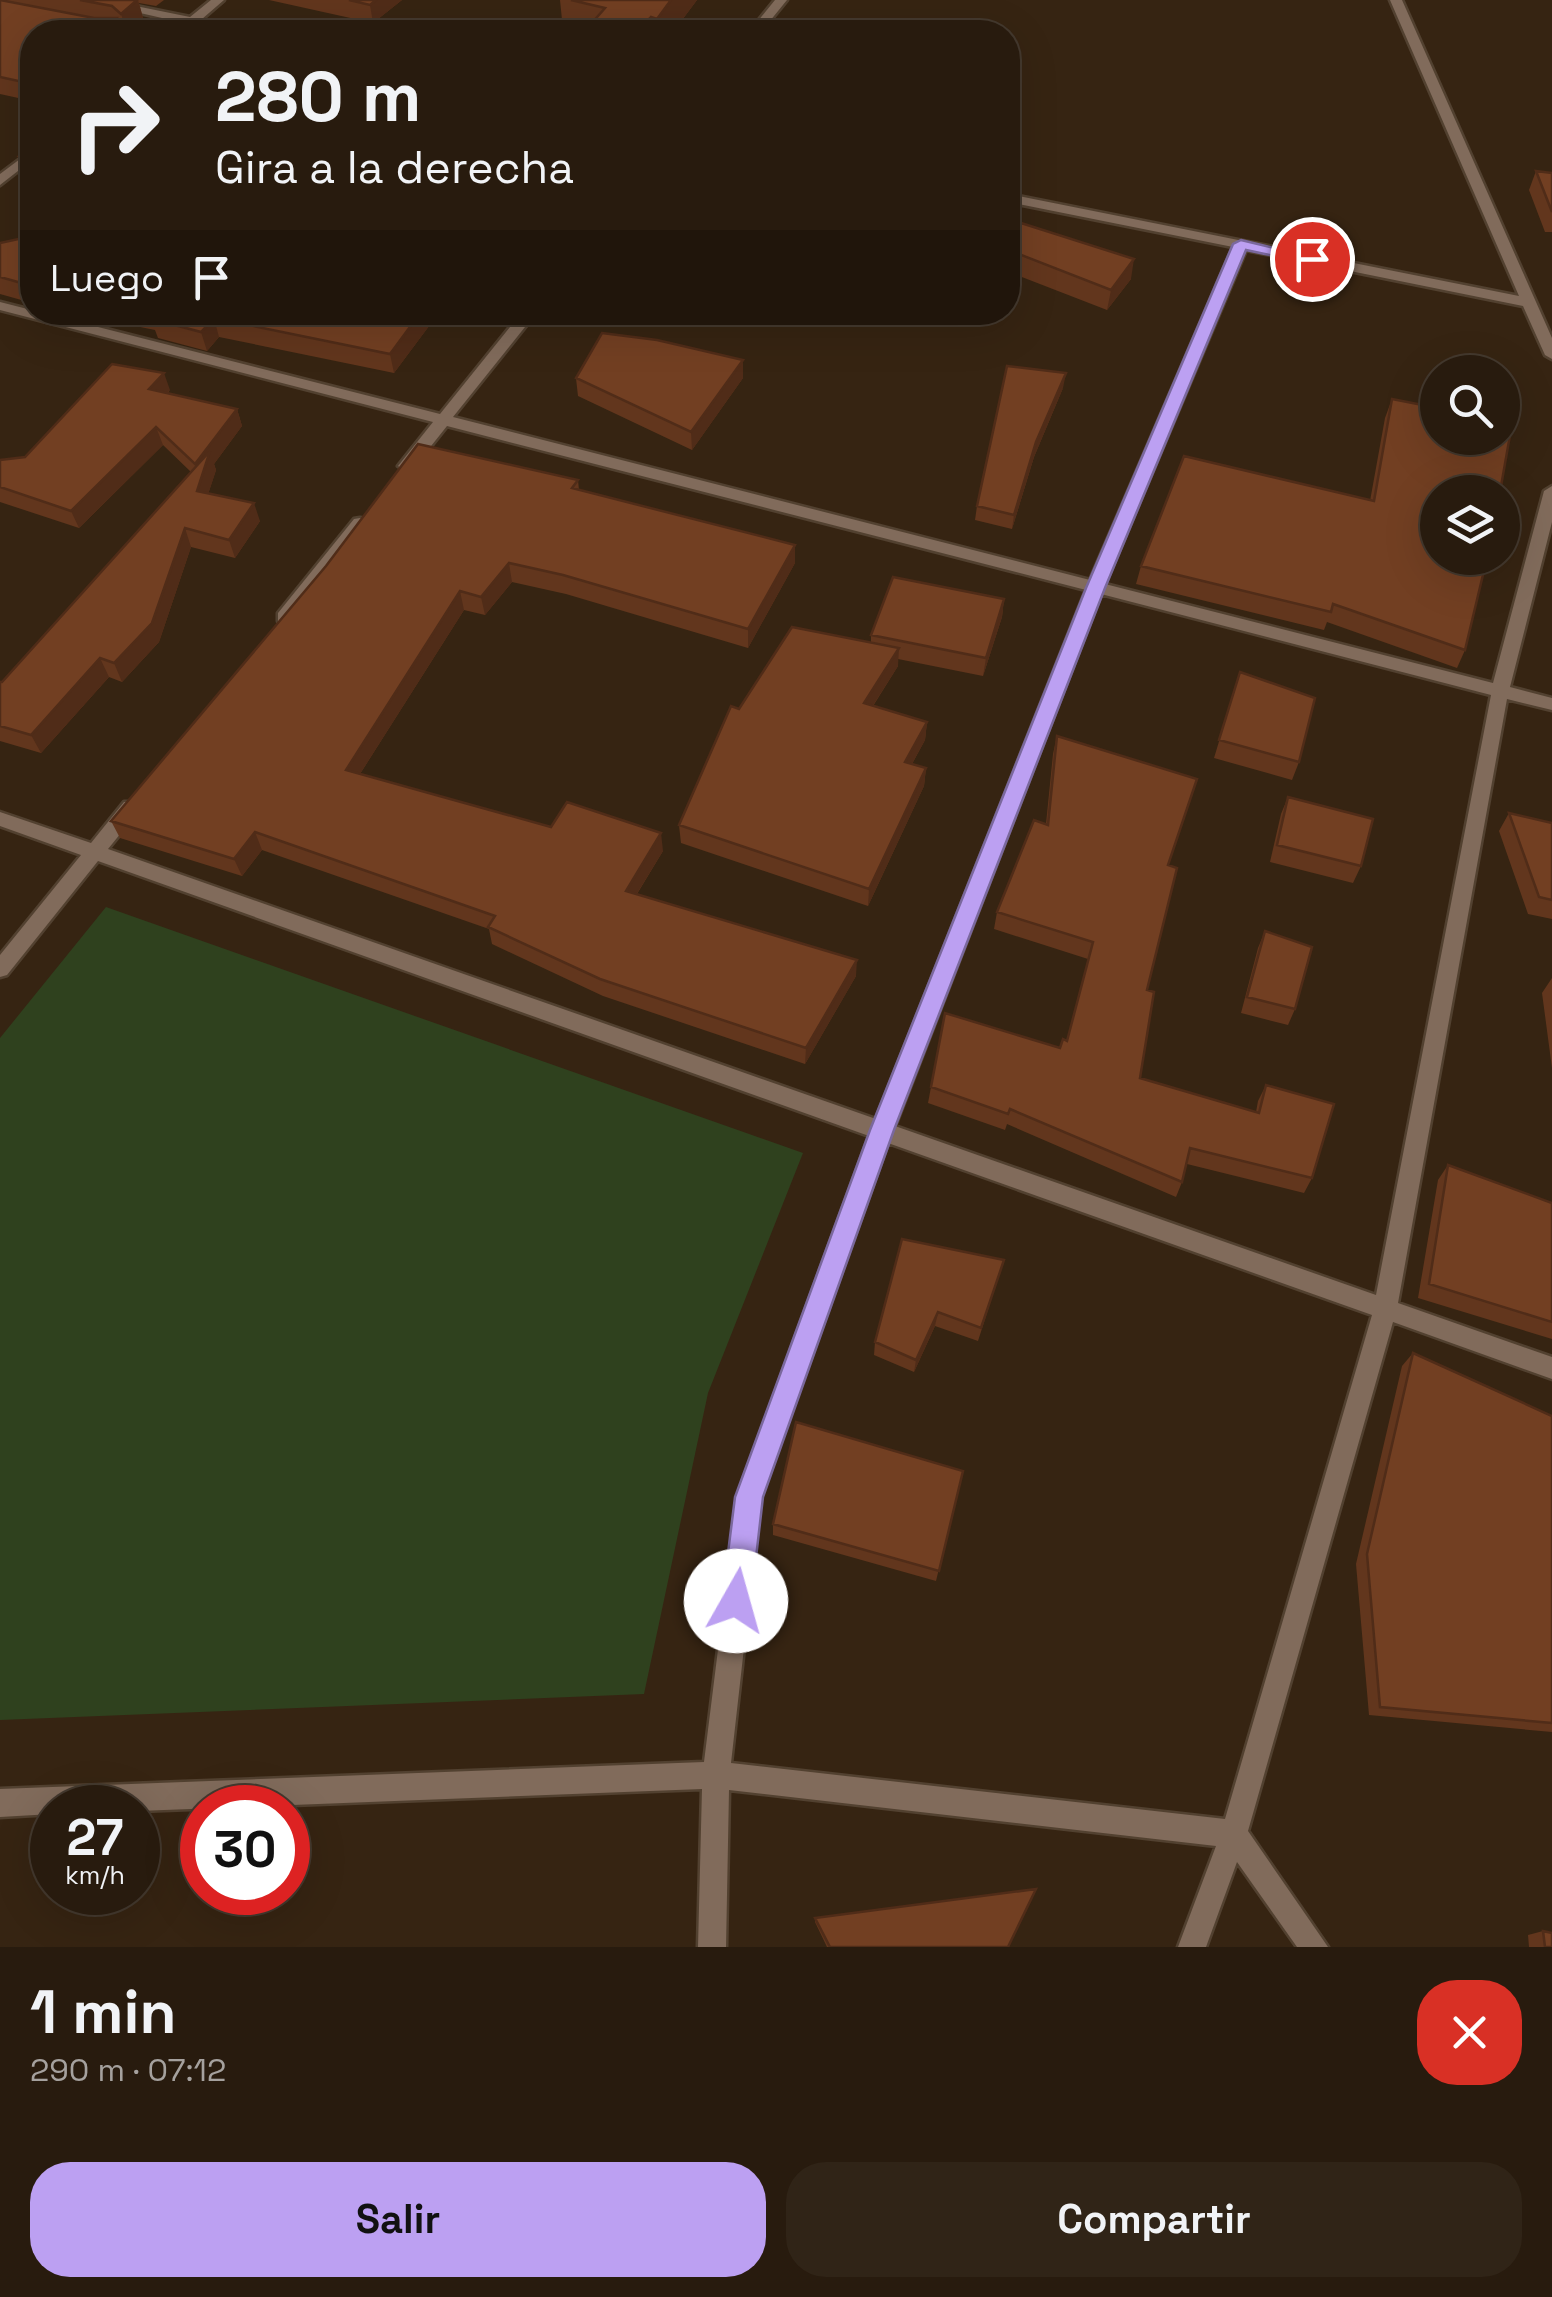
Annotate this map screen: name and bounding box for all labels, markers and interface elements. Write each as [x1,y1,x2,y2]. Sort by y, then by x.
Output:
text: 280 m [215,52,422,141]
icon: right [50,60,180,190]
text: Gira a la derecha [215,139,574,196]
pin [1270,217,1355,302]
icon: arrive [1285,232,1340,287]
icon: arrive [184,250,239,305]
text: Luego [50,254,164,302]
map controls [1420,355,1520,575]
button: search [1420,355,1520,455]
button: layers [1420,475,1520,575]
position arrow [684,1549,788,1653]
speed limit sign: 30 [180,1785,310,1915]
text: 27 [67,1806,123,1870]
text: km/h [65,1859,125,1891]
text: 1 min [30,1974,177,2051]
button: close [1417,1980,1522,2085]
text: 290 m · 07:12 [30,2050,226,2090]
button: Salir [30,2162,766,2277]
button: Compartir [786,2162,1522,2277]

